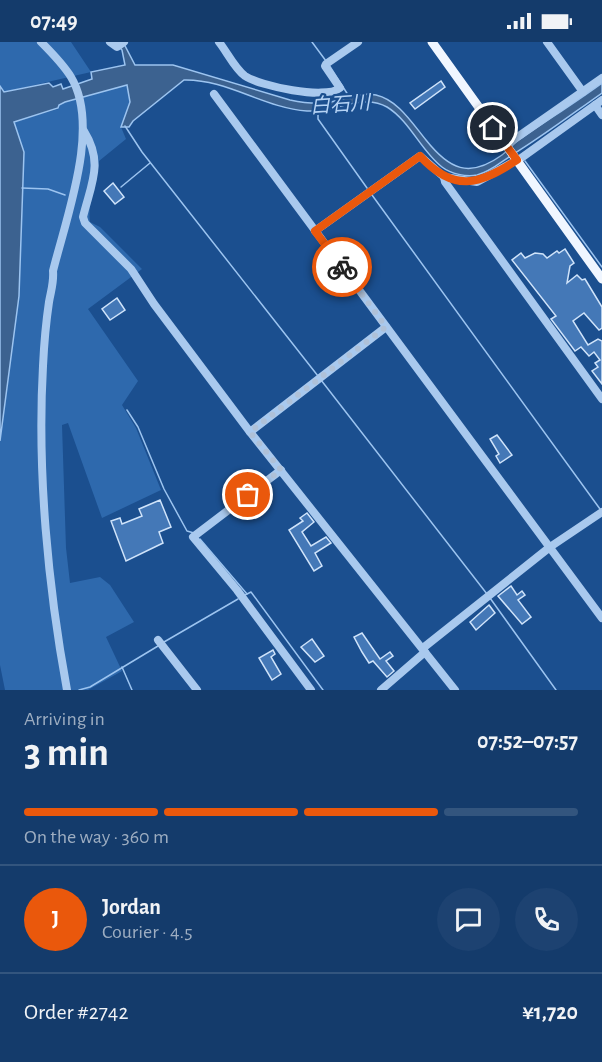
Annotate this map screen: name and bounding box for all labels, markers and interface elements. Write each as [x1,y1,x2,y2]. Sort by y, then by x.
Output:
text: 07:49 [30,10,78,32]
water label: 白石川 [309,92,373,117]
pin [467,102,518,153]
icon: home [476,111,509,144]
courier [312,237,372,297]
icon: bike [326,251,359,284]
pin [222,469,273,520]
icon: bag [231,478,264,511]
text: Arriving in [24,709,105,729]
text: 07:52–07:57 [477,730,578,752]
text: 3 min [24,734,109,773]
text: On the way · 360 m [24,827,169,847]
button: chat [437,888,500,951]
button: phone [515,888,578,951]
text: Jordan [102,896,161,918]
text: J [52,908,59,930]
text: Courier · 4.5 [102,922,193,942]
text: Order #2742 [24,1001,128,1023]
text: ¥1,720 [522,1001,578,1023]

